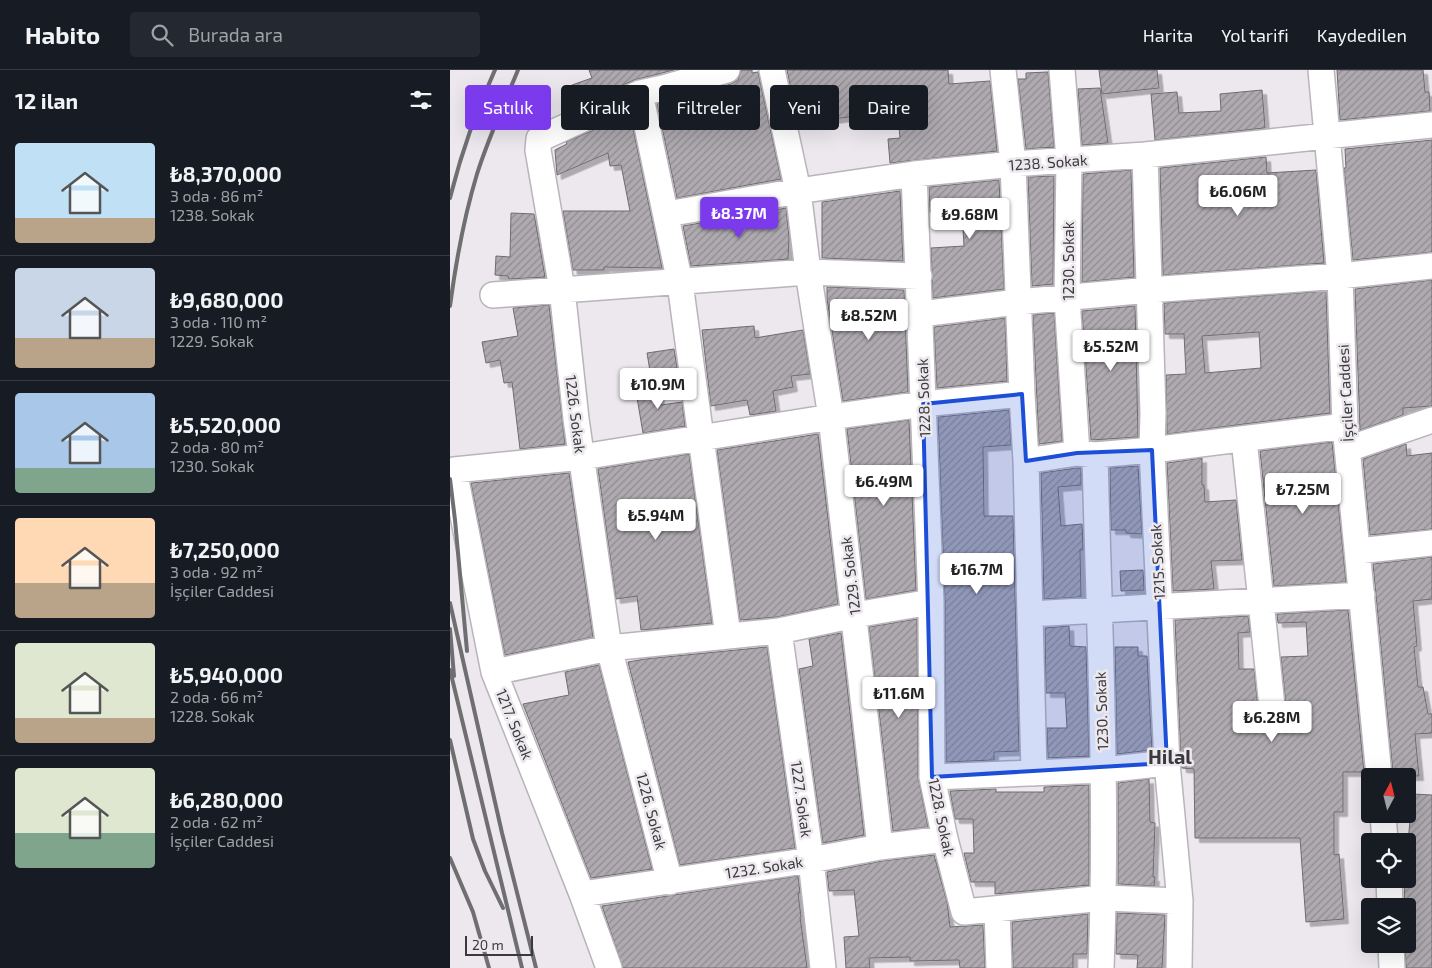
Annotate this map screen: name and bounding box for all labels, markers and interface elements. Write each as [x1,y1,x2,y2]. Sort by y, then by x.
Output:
search box [130,12,480,57]
text: Habito [25,20,100,49]
icon: search [148,21,176,49]
text: Burada ara [188,23,283,46]
text: Harita [1143,24,1193,46]
text: Yol tarifi [1221,24,1289,46]
text: Kaydedilen [1317,24,1407,46]
chip: Satılık [465,85,551,130]
chip: Kiralık [561,85,649,130]
chip: Filtreler [659,85,760,130]
chip: Yeni [770,85,839,130]
chip: Daire [849,85,928,130]
icon: filters [407,86,435,114]
text: 12 ilan [15,88,78,113]
street label: 1238. Sokak [1008,150,1088,174]
text: ₺8,370,000 [170,161,282,186]
icon: home [55,163,115,223]
pin: ₺6.06M [1197,174,1279,217]
text: ₺6.06M [1209,181,1267,200]
text: 3 oda · 86 m² [170,186,264,205]
pin: ₺8.37M [698,196,780,239]
pin: ₺9.68M [929,198,1011,240]
text: ₺8.37M [711,203,767,222]
text: ₺9.68M [942,204,998,223]
text: 1238. Sokak [170,205,254,224]
street label: 1230. Sokak [1059,221,1077,301]
text: ₺9,680,000 [170,287,284,312]
icon: home [55,288,115,348]
pin: ₺8.52M [828,298,910,341]
text: ₺8.52M [841,305,897,324]
text: 3 oda · 110 m² [170,312,267,331]
pin: ₺5.52M [1070,330,1152,372]
text: 1229. Sokak [170,331,254,350]
text: ₺5.52M [1083,336,1139,355]
street label: İşçiler Caddesi [1333,344,1358,442]
street label: 1228. Sokak [913,358,933,438]
pin: ₺10.9M [617,368,699,410]
street label: 1226. Sokak [562,374,590,454]
text: ₺10.9M [631,374,685,393]
text: ₺5,520,000 [170,412,281,437]
icon: home [55,413,115,473]
text: 2 oda · 80 m² [170,437,264,456]
text: 1230. Sokak [170,456,254,475]
pin: ₺6.49M [843,464,925,507]
text: ₺6.49M [855,471,913,490]
pin: ₺7.25M [1262,472,1344,515]
text: ₺7.25M [1276,479,1330,498]
pin: ₺5.94M [615,498,697,541]
text: ₺5.94M [628,505,684,524]
street label: 1215. Sokak [1146,523,1168,600]
street label: 1229. Sokak [836,536,864,616]
text: ₺7,250,000 [170,537,280,562]
icon: home [55,538,115,598]
pin: ₺16.7M [936,552,1018,595]
text: ₺16.7M [951,559,1003,578]
text: 3 oda · 92 m² [170,562,263,581]
text: İşçiler Caddesi [170,581,274,600]
text: ₺5,940,000 [170,662,283,687]
icon: home [55,663,115,723]
street label: 1230. Sokak [1091,671,1111,751]
pin: ₺11.6M [858,676,940,719]
text: ₺11.6M [873,683,925,702]
street label: 1217. Sokak [493,686,537,762]
text: 2 oda · 66 m² [170,687,263,706]
pin: ₺6.28M [1231,700,1313,743]
text: 1228. Sokak [170,706,254,725]
text: ₺6.28M [1244,707,1300,726]
district label: Hilal [1148,744,1192,768]
street label: 1227. Sokak [788,760,816,839]
north arrow [1361,768,1416,822]
map controls [1361,768,1416,953]
street label: 1226. Sokak [633,771,671,852]
street label: 1228. Sokak [925,776,959,858]
text: ₺6,280,000 [170,787,283,812]
icon: home [55,788,115,848]
text: 2 oda · 62 m² [170,812,263,831]
text: İşçiler Caddesi [170,831,274,850]
button: locate [1361,833,1416,888]
street label: 1232. Sokak [724,852,804,882]
button: layers [1361,898,1416,953]
scale bar [465,933,532,956]
text: 20 m [472,936,504,953]

